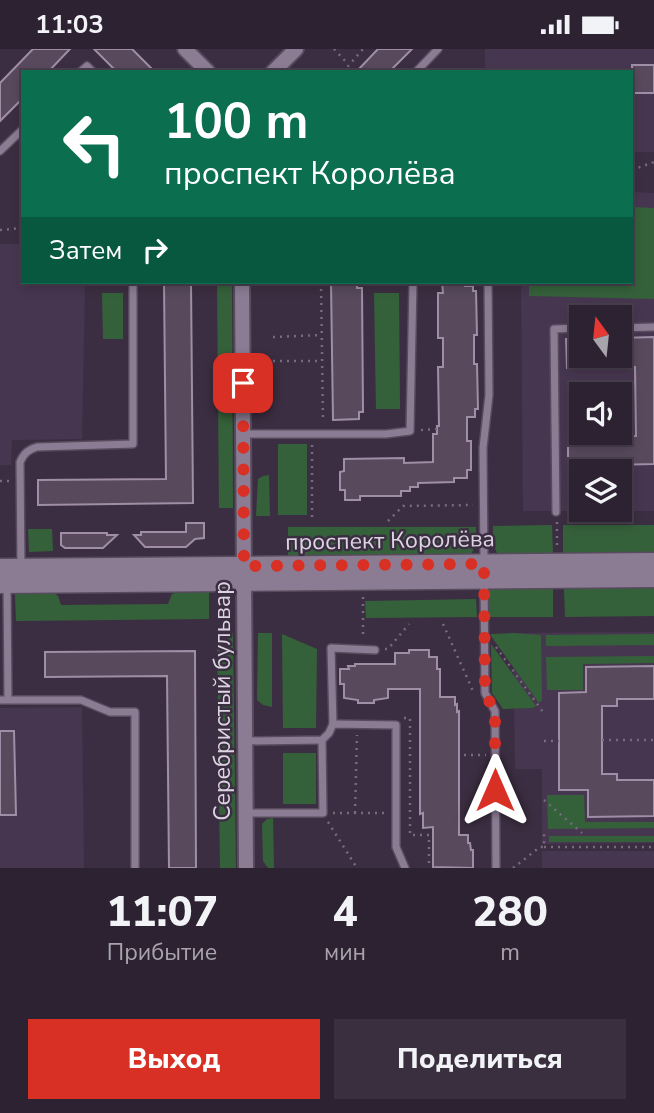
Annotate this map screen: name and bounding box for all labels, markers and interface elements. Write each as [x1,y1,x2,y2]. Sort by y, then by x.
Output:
text: 11:03 [35,7,104,42]
text: 100 m [164,88,308,155]
icon: left [49,98,140,189]
text: проспект Королёва [164,152,456,195]
icon: right [136,231,174,269]
text: Затем [49,233,122,268]
north arrow [569,305,632,367]
map controls [569,305,632,522]
pin [213,353,273,413]
icon: arrive [224,364,262,402]
button: sound [569,382,632,445]
button: layers [569,459,632,522]
street label: проспект Королёва [285,523,495,558]
street label: Серебристый бульвар [207,581,238,821]
position arrow [458,753,532,827]
text: 11:07 [106,884,218,941]
text: 4 [332,884,358,941]
text: 280 [472,884,548,941]
text: Прибытие [107,937,217,968]
text: мин [324,937,366,968]
text: m [500,937,520,968]
button: Выход [28,1019,320,1099]
button: Поделиться [334,1019,626,1099]

